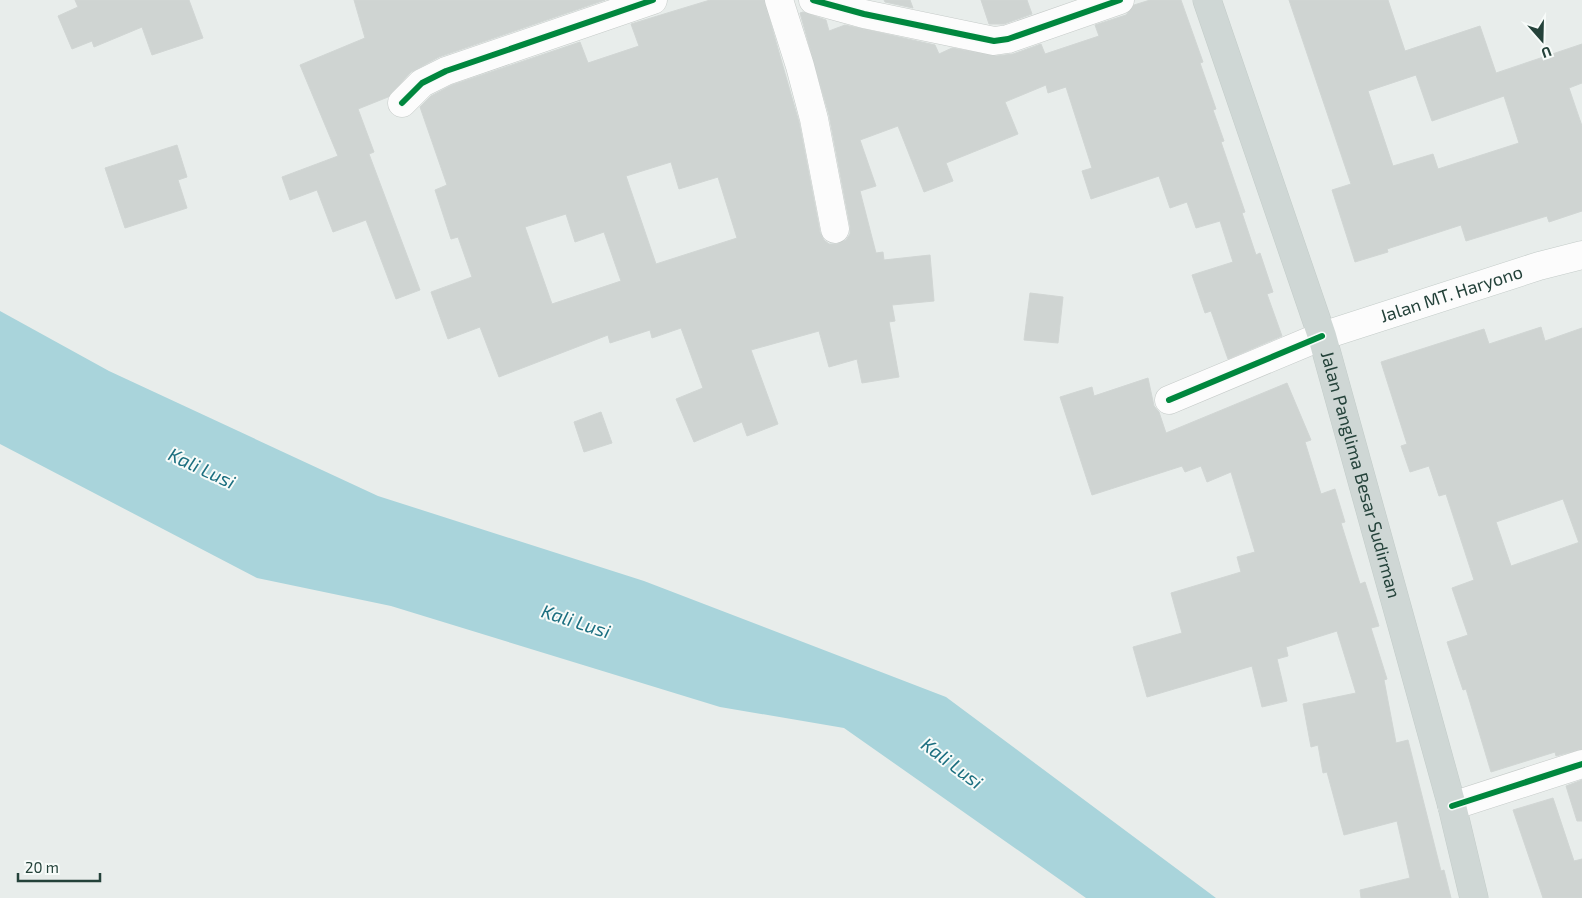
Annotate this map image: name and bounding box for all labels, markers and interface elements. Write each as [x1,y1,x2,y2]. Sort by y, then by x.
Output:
north arrow [1517,15,1567,65]
text: U [1539,43,1554,62]
street label: Jalan MT. Haryono [1377,260,1525,327]
street label: Jalan Panglima Besar Sudirman [1317,348,1406,600]
water label: Kali Lusi [165,442,240,493]
water label: Kali Lusi [539,599,614,643]
water label: Kali Lusi [917,732,988,793]
scale bar [18,850,100,882]
text: 20 m [25,858,59,876]

